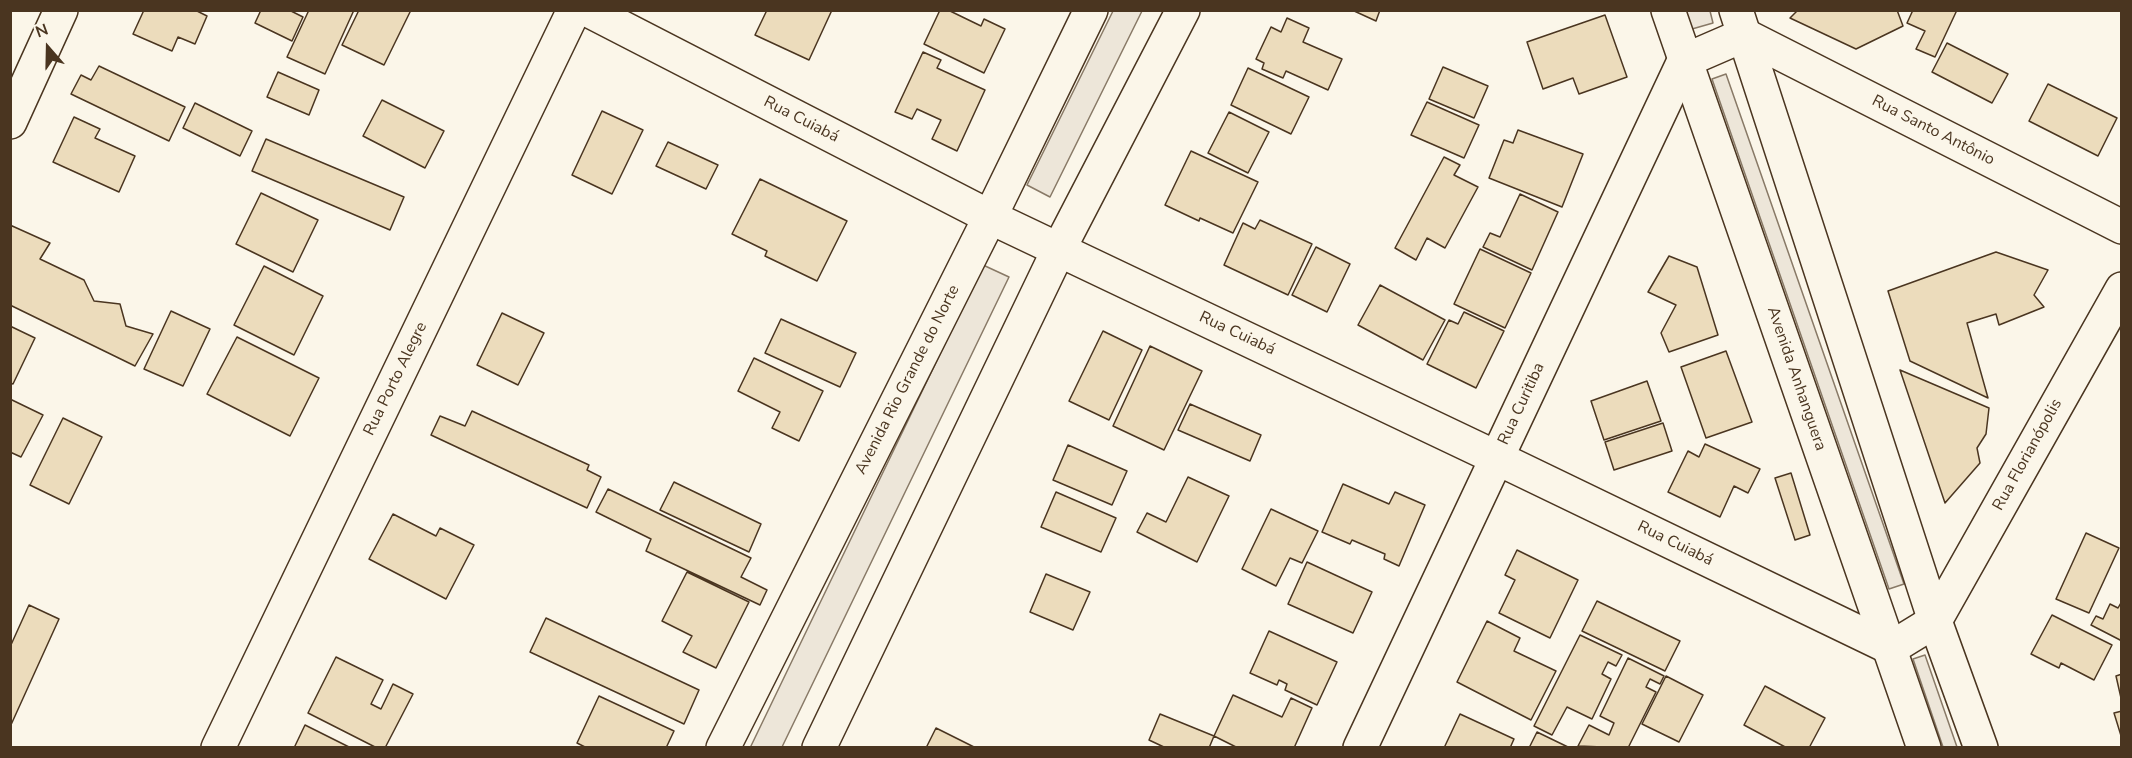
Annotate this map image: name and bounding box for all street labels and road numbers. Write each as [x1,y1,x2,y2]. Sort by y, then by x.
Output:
street label: Rua Santo Antônio [1868,92,1998,170]
street label: Rua Cuiabá [760,93,842,147]
street label: Avenida Rio Grande do Norte [852,282,964,478]
street label: Avenida Anhanguera [1762,304,1830,454]
street label: Rua Cuiabá [1196,308,1278,360]
street label: Rua Porto Alegre [360,319,432,439]
street label: Rua Curitiba [1495,360,1549,448]
street label: Rua Florianópolis [1989,396,2067,514]
street label: Rua Cuiabá [1634,517,1716,571]

